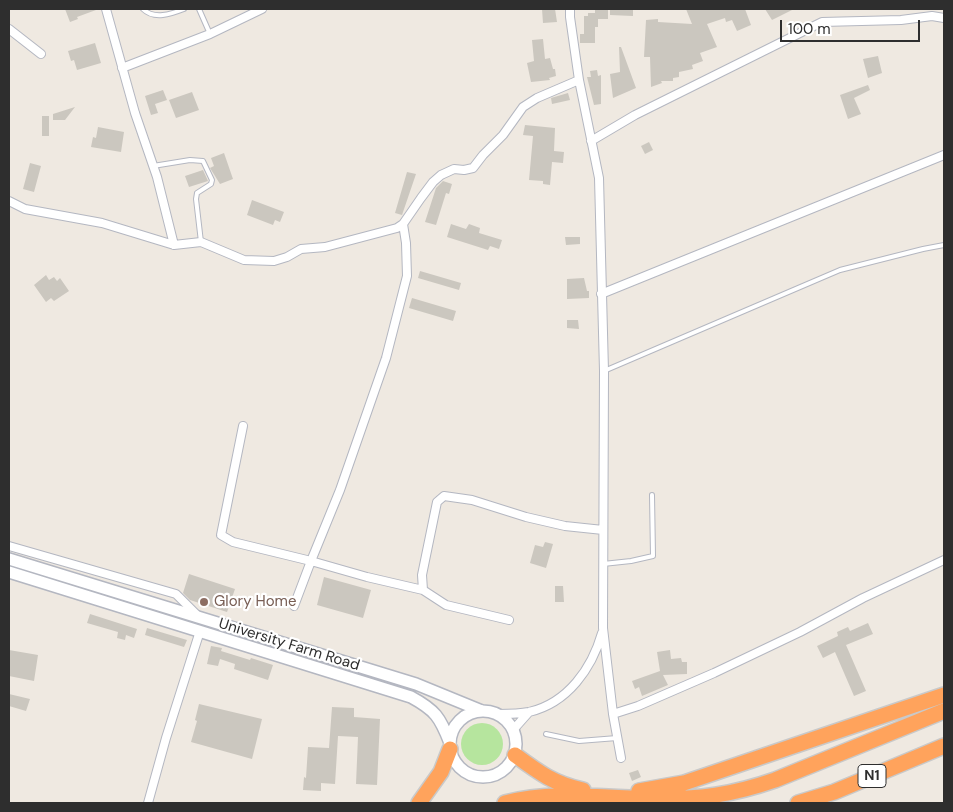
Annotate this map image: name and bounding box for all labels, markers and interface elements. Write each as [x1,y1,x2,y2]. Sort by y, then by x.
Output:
scale bar [783,10,923,42]
text: 100 m [788,19,831,39]
place label: Glory Home [214,593,296,611]
marker: Glory Home [198,596,210,608]
street label: University Farm Road [216,615,362,675]
road number: N1 [858,764,886,788]

